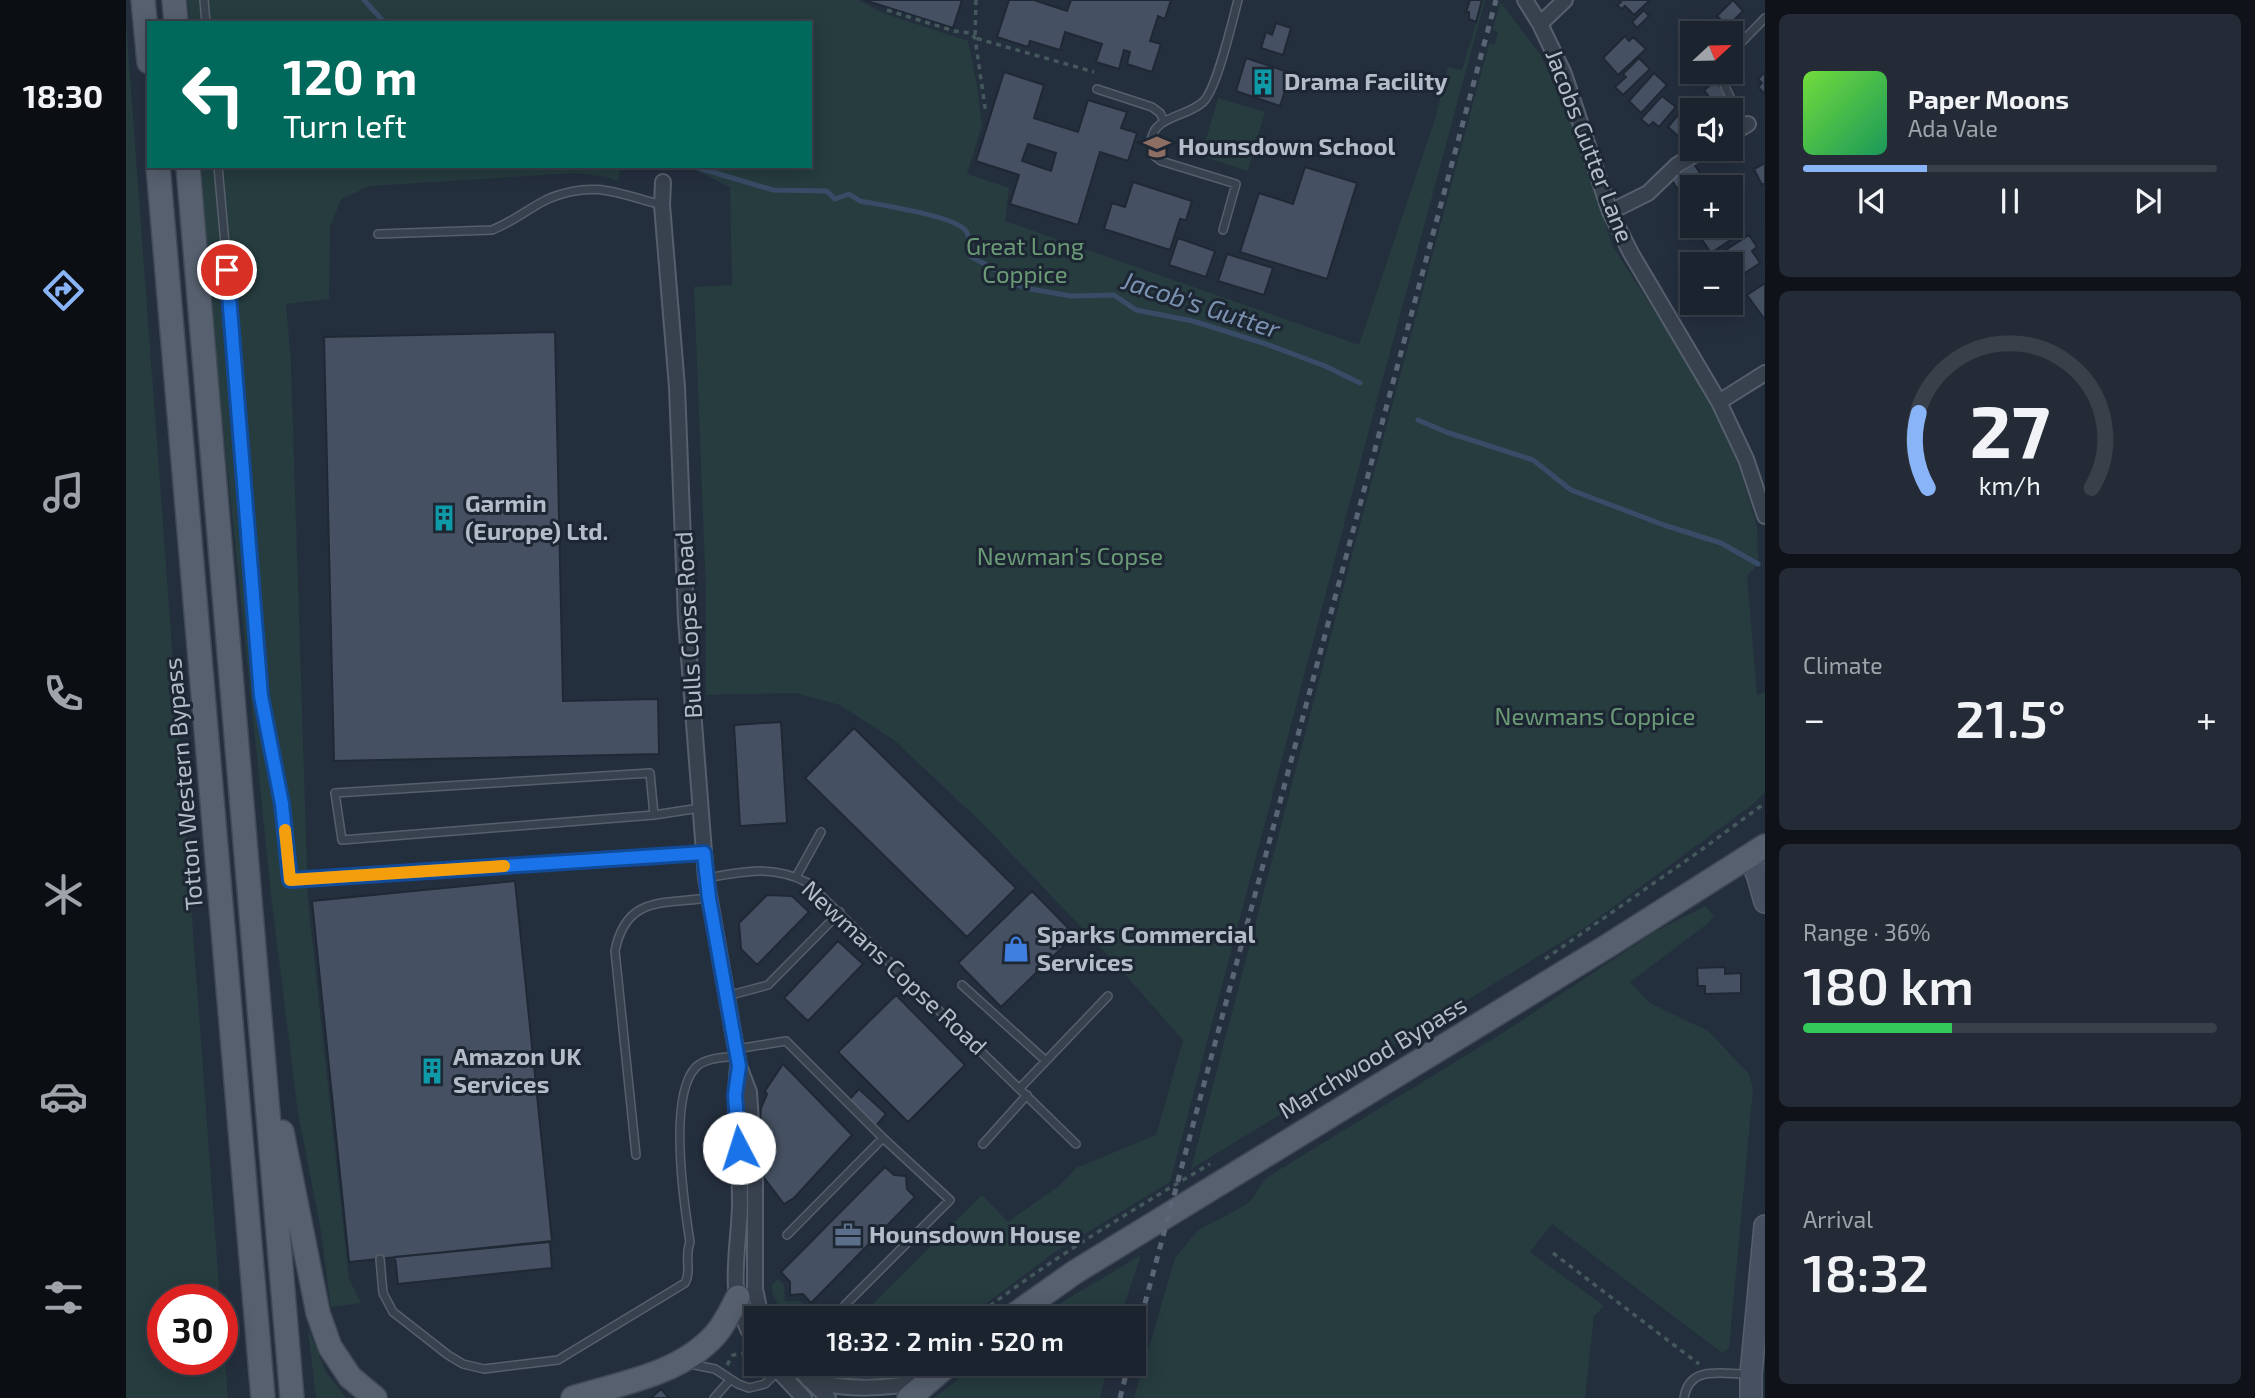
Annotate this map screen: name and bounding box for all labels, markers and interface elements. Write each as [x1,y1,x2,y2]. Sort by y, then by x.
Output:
north arrow [1680,21,1743,84]
map controls [1680,21,1743,315]
street label: Jacobs Gutter Lane [1540,45,1641,246]
text: 120 m [283,46,417,105]
icon: left [168,49,259,140]
place label: Drama Facility [1284,66,1448,95]
building icon: Drama Facility [1248,67,1278,97]
text: 18:30 [23,76,103,114]
text: Paper Moons [1908,83,2069,114]
button: sound [1680,98,1743,161]
text: Turn left [283,106,407,144]
text: Ada Vale [1908,114,1998,142]
place label: Hounsdown School [1178,131,1396,160]
school or university icon: Hounsdown School [1142,132,1172,162]
button: + [1680,175,1743,238]
icon: previous [1853,182,1891,220]
icon: pause [1991,182,2029,220]
icon: next [2129,182,2167,220]
park label: Great Long Coppice [966,231,1084,288]
pin [197,240,257,300]
icon: arrive [208,251,246,289]
button: − [1680,252,1743,315]
water label: Jacob's Gutter [1118,263,1285,344]
icon: directions [39,266,88,315]
text: 27 [1970,386,2050,474]
icon: music [39,468,88,517]
text: km/h [1979,470,2041,500]
place label: Garmin (Europe) Ltd. [465,488,608,545]
building icon: Garmin (Europe) Ltd. [429,503,459,533]
street label: Bulls Copse Road [668,531,707,719]
park label: Newman's Copse [977,541,1163,570]
text: Climate [1803,651,1883,679]
street label: Totton Western Bypass [157,657,208,912]
icon: phone [39,669,88,718]
text: 21.5° [1955,686,2066,748]
text: − [1803,695,1825,741]
text: + [2196,695,2217,741]
park label: Newmans Coppice [1495,701,1695,730]
icon: climate [39,870,88,919]
street label: Newmans Copse Road [797,874,993,1060]
text: Range · 36% [1803,918,1931,946]
place label: Sparks Commercial Services [1037,919,1255,976]
shop icon: Sparks Commercial Services [1001,934,1031,964]
text: 180 km [1803,953,1974,1015]
street label: Marchwood Bypass [1273,989,1472,1124]
place label: Amazon UK Services [453,1041,582,1098]
building icon: Amazon UK Services [417,1056,447,1086]
icon: car [39,1072,88,1121]
position arrow [702,1111,776,1185]
text: Arrival [1803,1205,1873,1233]
place label: Hounsdown House [869,1219,1081,1248]
office icon: Hounsdown House [833,1220,863,1250]
text: 18:32 [1803,1240,1929,1302]
icon: filters [39,1273,88,1322]
speed limit sign: 30 [147,1284,238,1375]
text: 18:32 · 2 min · 520 m [826,1325,1064,1356]

